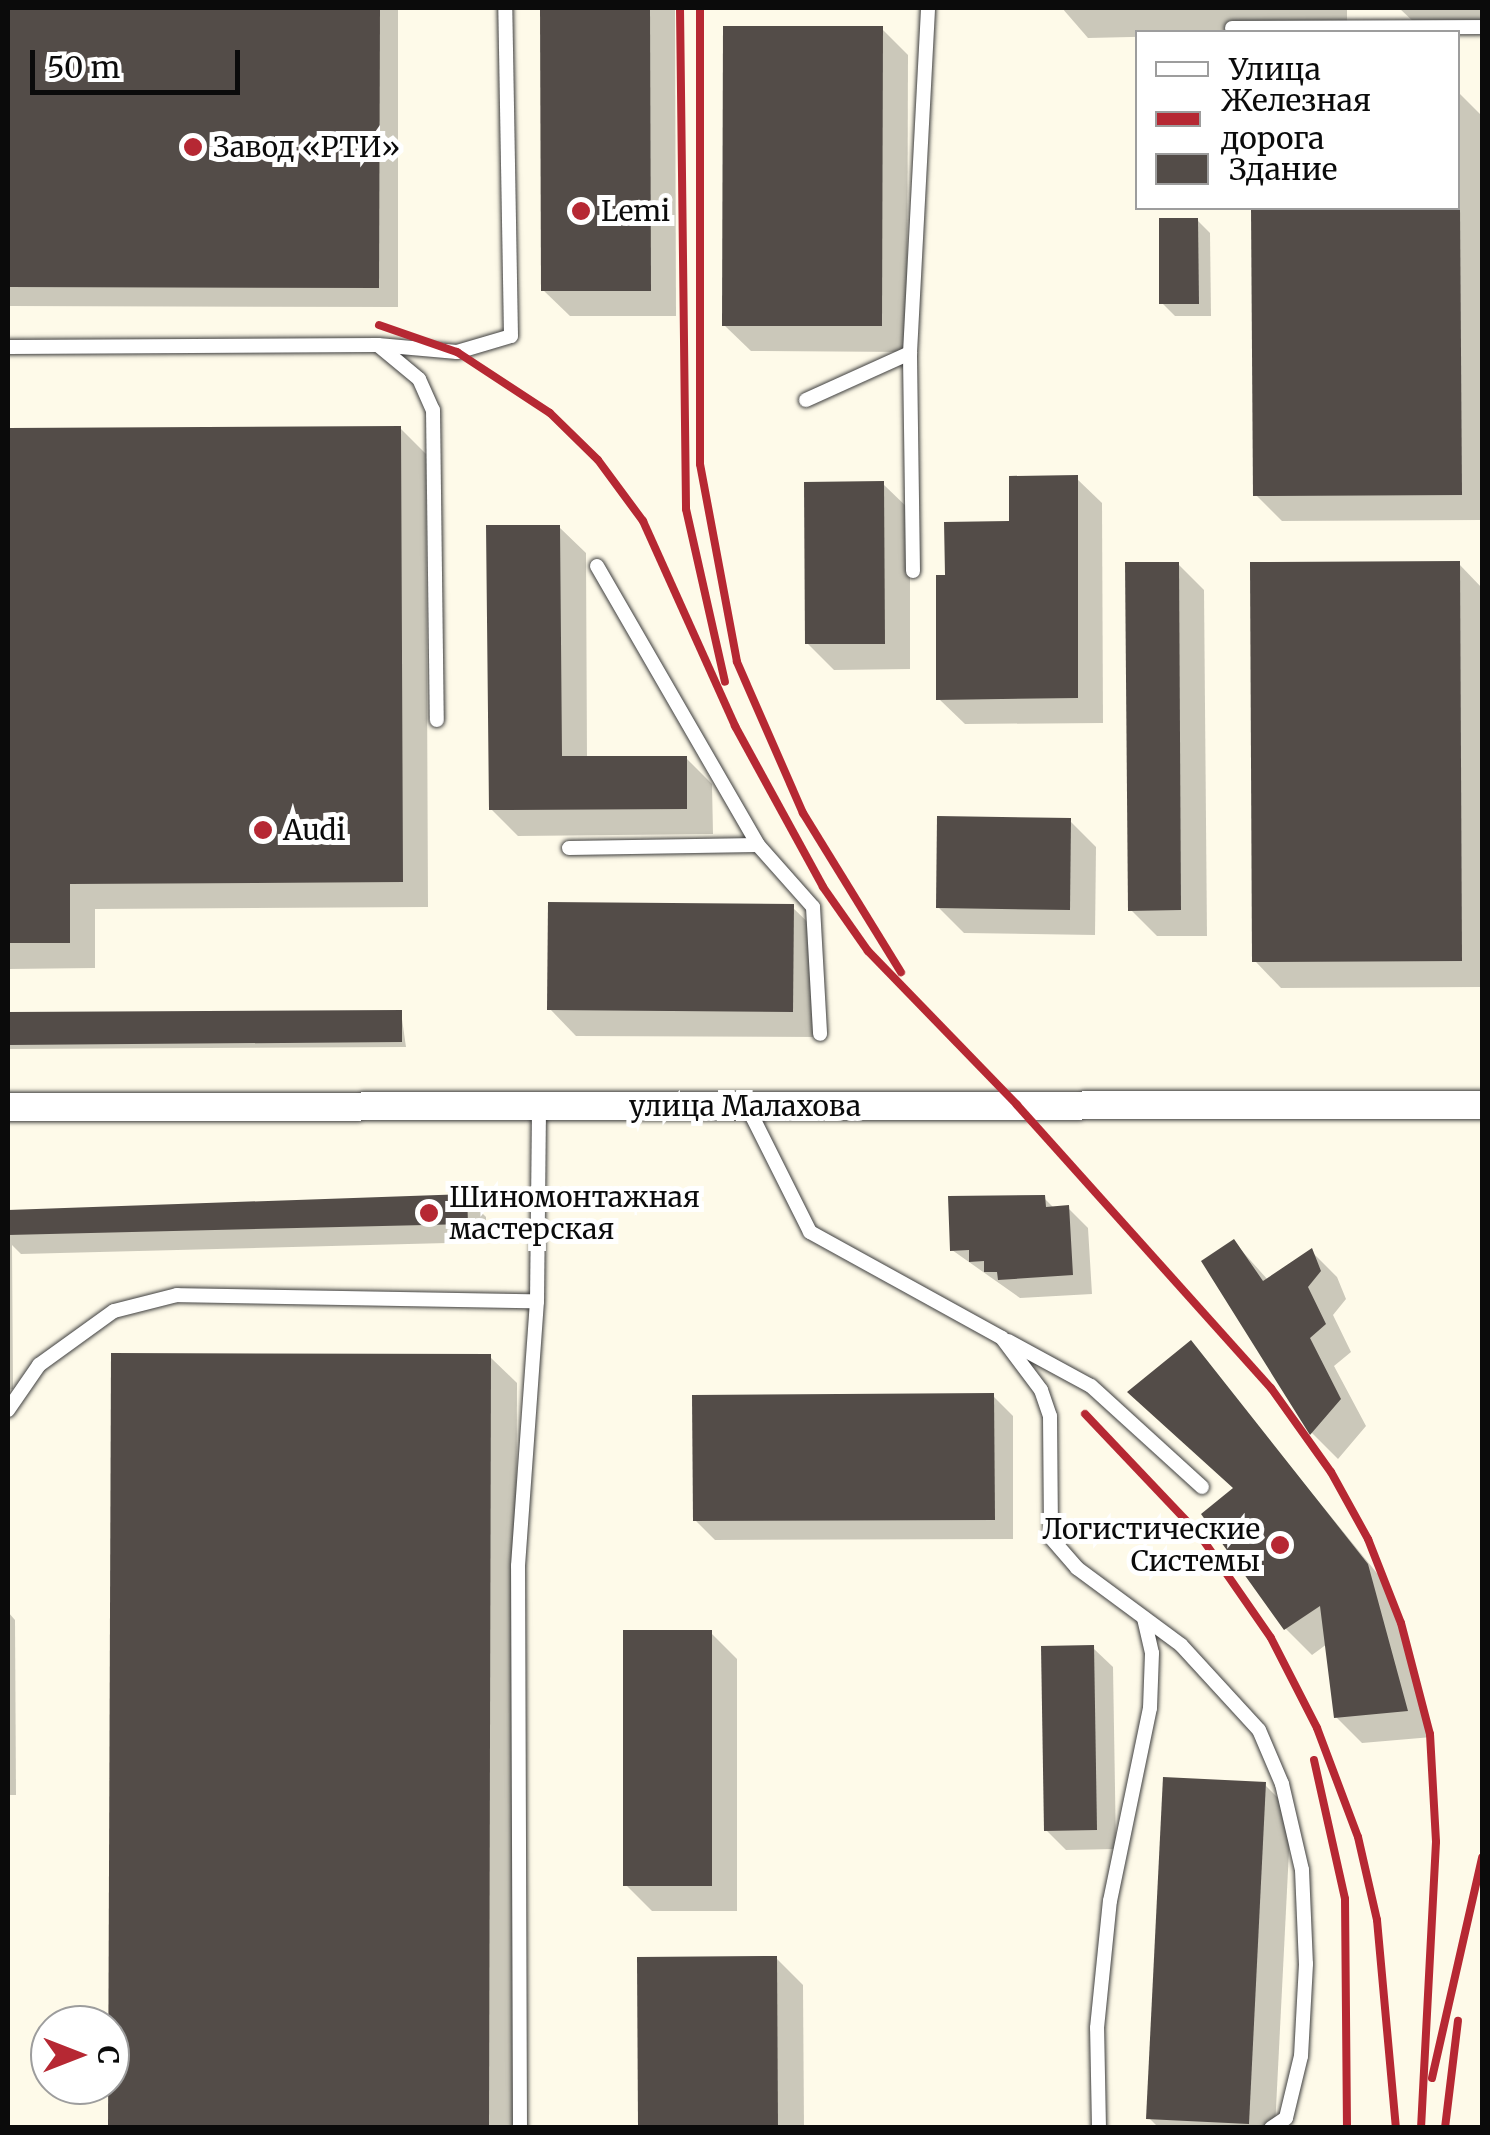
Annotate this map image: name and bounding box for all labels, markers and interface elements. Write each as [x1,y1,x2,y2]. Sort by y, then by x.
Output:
scale bar [35,30,245,92]
legend [1135,30,1460,210]
text: 50 m [47,48,120,86]
text: Улица [1229,50,1321,88]
text: Железная дорога [1221,81,1371,157]
place label: Завод «РТИ» [213,130,400,164]
marker: Завод «РТИ» [182,136,204,158]
text: Здание [1229,150,1337,188]
place label: Lemi [601,194,670,228]
marker: Lemi [570,200,592,222]
place label: Audi [283,813,346,847]
marker: Audi [252,819,274,841]
street label: улица Малахова [629,1089,861,1123]
place label: Шиномонтажная мастерская [449,1180,700,1246]
marker: Шиномонтажная мастерская [418,1202,440,1224]
place label: Логистические Системы [1042,1512,1260,1578]
marker: Логистические Системы [1269,1534,1291,1556]
north arrow [30,2005,130,2105]
text: С [90,2046,126,2064]

